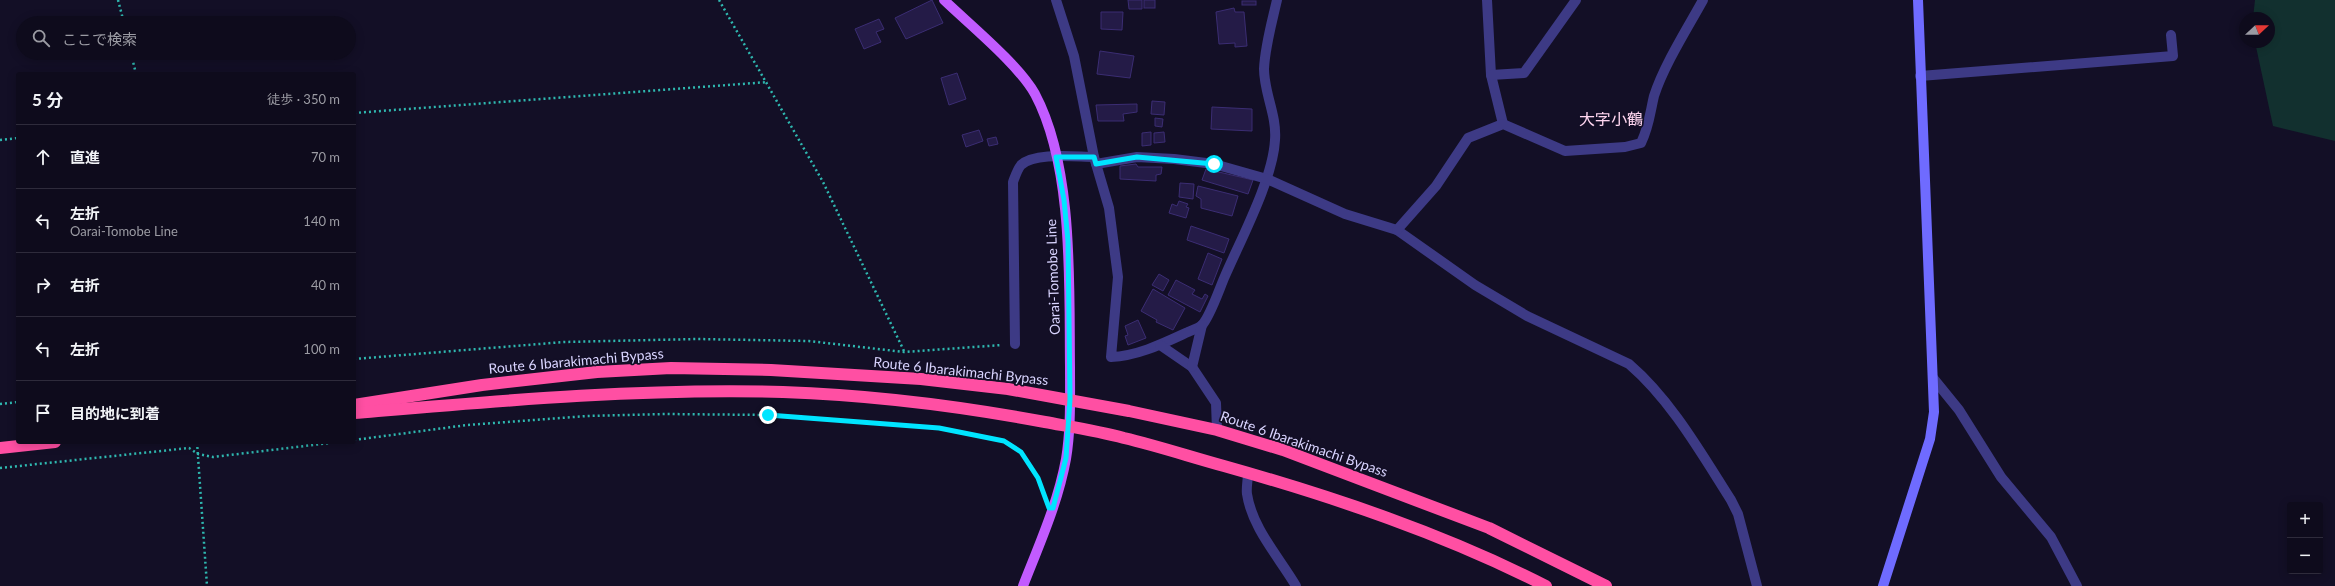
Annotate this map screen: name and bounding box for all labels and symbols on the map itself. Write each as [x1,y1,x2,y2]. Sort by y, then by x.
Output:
north arrow [2239,12,2275,48]
district label: 大字小鶴 [1579,109,1643,128]
route start [1205,155,1223,173]
street label: Oarai-Tomobe Line [1042,219,1063,335]
street label: Route 6 Ibarakimachi Bypass [488,344,664,377]
street label: Route 6 Ibarakimachi Bypass [873,353,1049,388]
route end [759,406,777,424]
street label: Route 6 Ibarakimachi Bypass [1218,407,1390,480]

